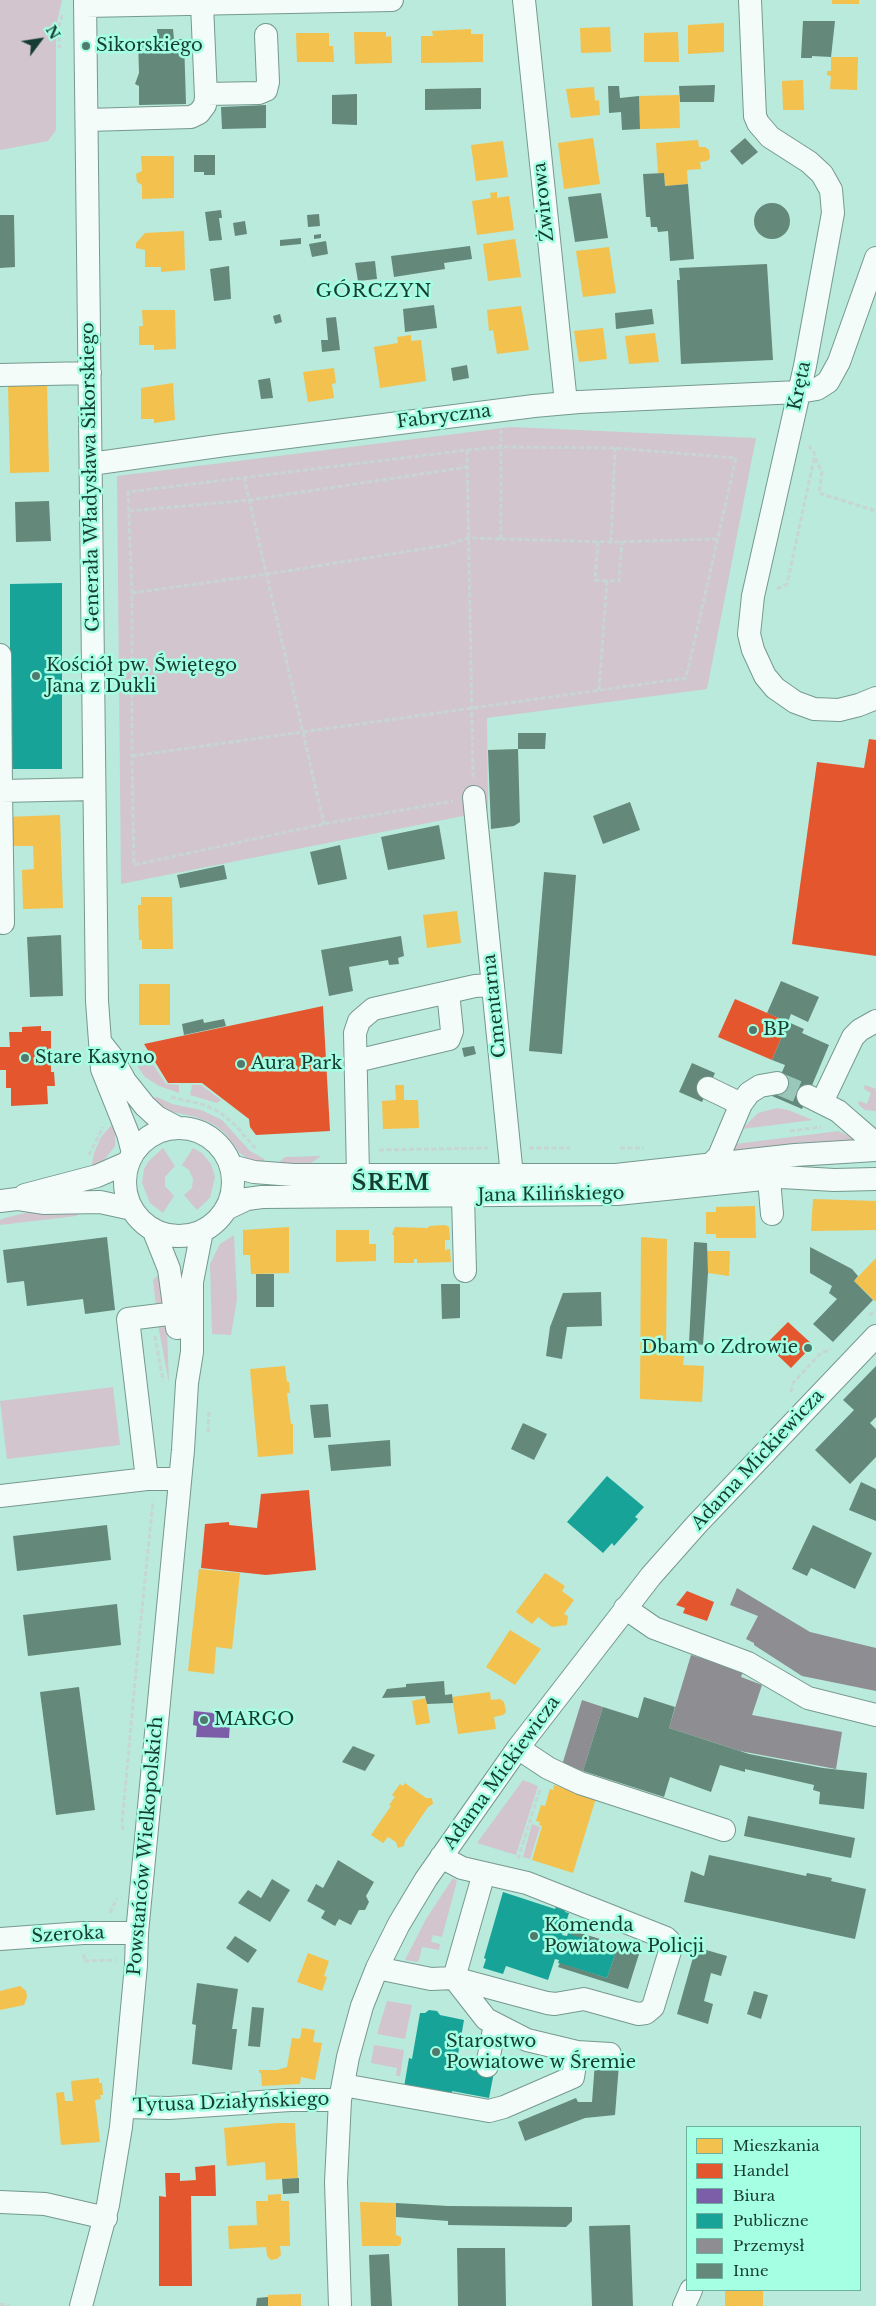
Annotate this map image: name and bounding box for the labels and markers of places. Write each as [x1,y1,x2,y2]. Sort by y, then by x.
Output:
place label: Sikorskiego [96,35,203,57]
marker: Sikorskiego [80,40,92,52]
place label: Kościół pw. Świętego Jana z Dukli [46,655,237,698]
marker: Kościół pw. Świętego Jana z Dukli [30,670,42,682]
place label: BP [763,1019,789,1041]
marker: BP [747,1024,759,1036]
place label: Stare Kasyno [35,1047,155,1069]
marker: Stare Kasyno [19,1052,31,1064]
place label: Aura Park [251,1053,342,1075]
marker: Aura Park [235,1058,247,1070]
place label: Dbam o Zdrowie [641,1337,798,1359]
marker: Dbam o Zdrowie [802,1342,814,1354]
place label: MARGO [214,1709,294,1731]
marker: MARGO [198,1714,210,1726]
place label: Komenda Powiatowa Policji [544,1915,704,1958]
marker: Komenda Powiatowa Policji [528,1930,540,1942]
place label: Starostwo Powiatowe w Śremie [446,2031,636,2074]
marker: Starostwo Powiatowe w Śremie [430,2046,442,2058]

